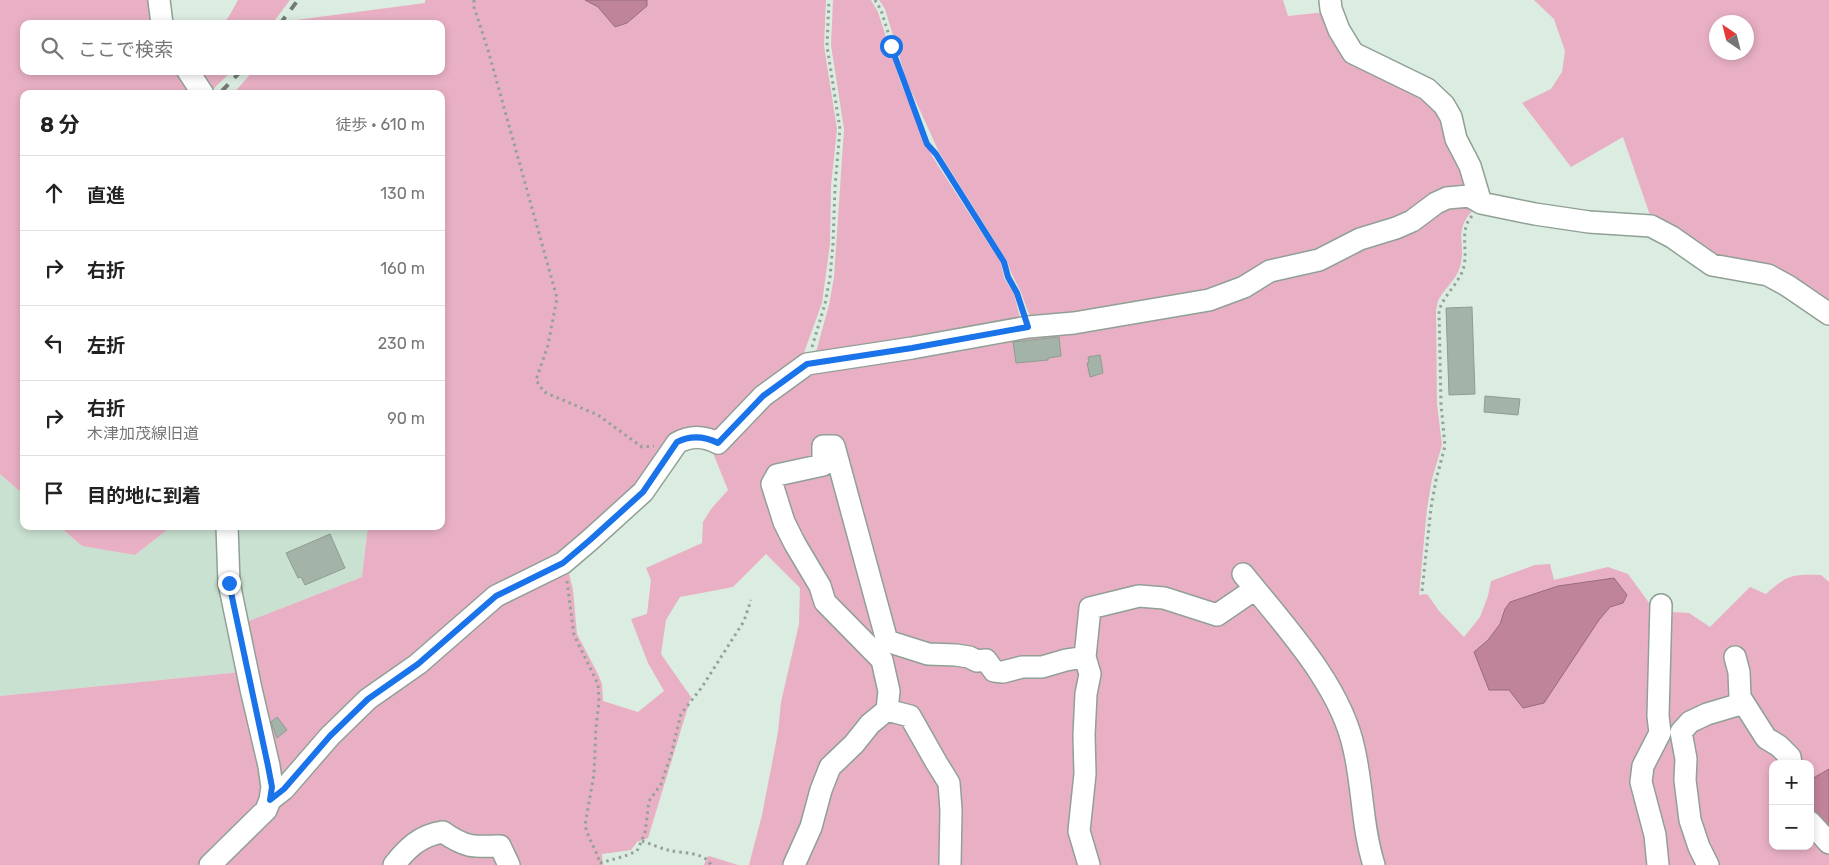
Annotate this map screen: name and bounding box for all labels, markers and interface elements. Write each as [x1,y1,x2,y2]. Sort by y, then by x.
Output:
north arrow [1709,15,1754,60]
search box [20,20,445,75]
icon: search [38,34,66,62]
route start [880,35,903,58]
text: ここで検索 [78,38,173,61]
text: 8 分 [40,112,80,137]
text: 徒歩 · 610 m [335,115,425,134]
icon: ahead [40,179,68,207]
text: 直進 [87,184,125,207]
text: 130 m [380,184,425,203]
icon: right [40,254,68,282]
text: 右折 [87,259,125,282]
text: 160 m [380,259,425,278]
icon: left [40,329,68,357]
text: 左折 [87,334,125,357]
text: 230 m [378,334,425,353]
text: 右折 [87,397,125,420]
icon: right [40,404,68,432]
text: 90 m [387,409,425,428]
text: 木津加茂線旧道 [87,424,199,443]
icon: arrive [40,479,68,507]
text: 目的地に到着 [87,484,201,507]
route end [218,572,241,595]
map controls [1769,760,1814,850]
button: + [1769,760,1814,805]
button: − [1769,805,1814,850]

